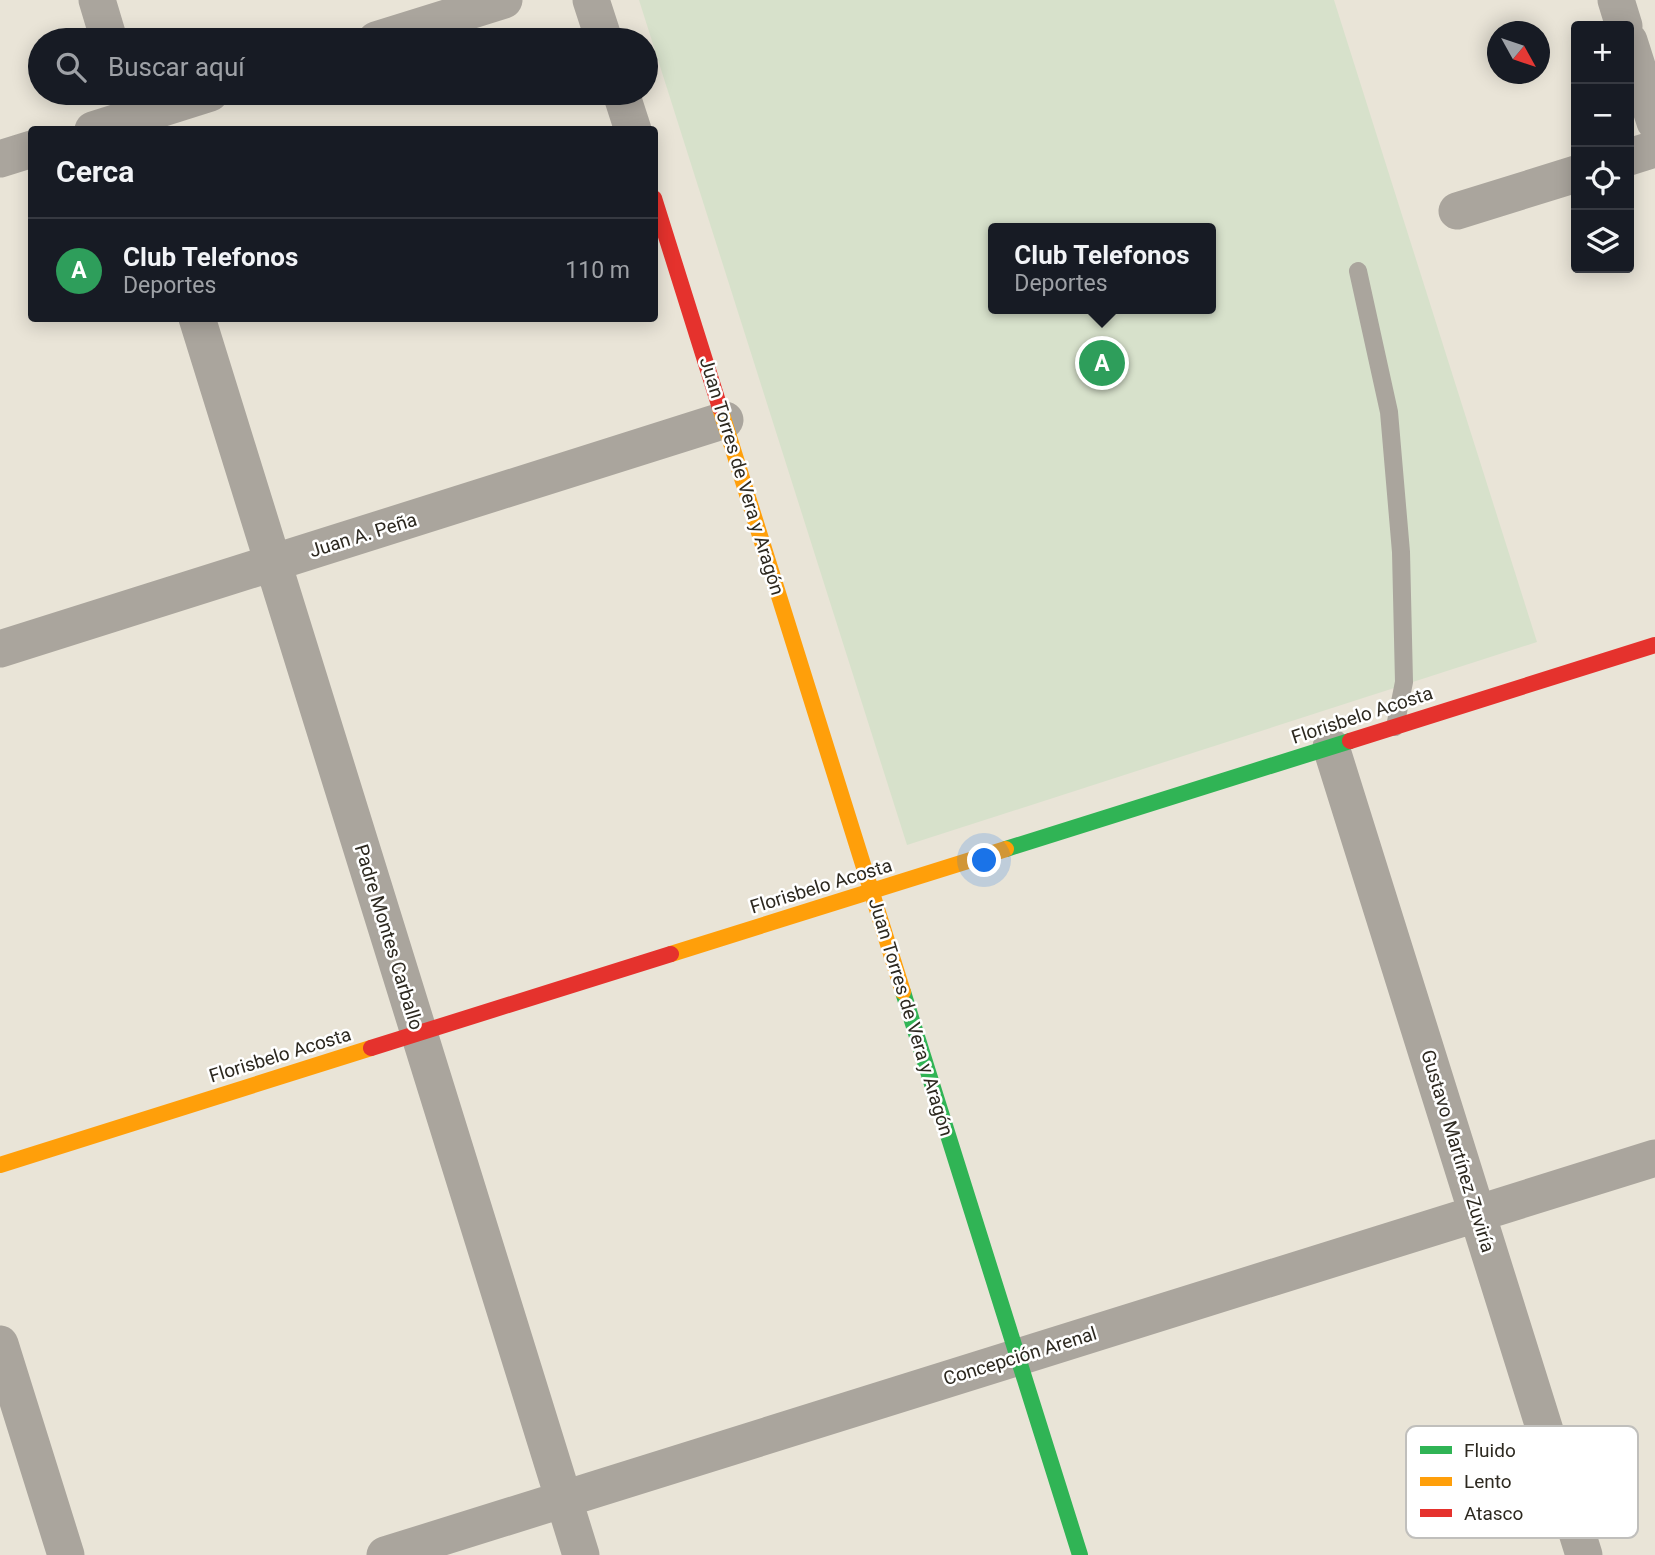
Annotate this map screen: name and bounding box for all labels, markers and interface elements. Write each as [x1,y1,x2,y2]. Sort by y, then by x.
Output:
north arrow [1487,21,1550,84]
map controls [1571,21,1634,273]
button: + [1571,21,1634,84]
search box [28,28,658,105]
icon: search [52,48,90,86]
text: Buscar aquí [108,52,245,82]
button: − [1571,84,1634,147]
button: locate [1571,147,1634,210]
text: Cerca [56,154,134,189]
button: layers [1571,210,1634,273]
popup [988,223,1216,314]
text: Club Telefonos [1014,240,1190,270]
text: Club Telefonos [123,242,298,272]
text: A [71,257,87,284]
text: 110 m [565,257,630,284]
text: Deportes [1014,270,1108,297]
text: Deportes [123,272,216,299]
pin: A [1079,337,1125,389]
street label: Juan Torres de Vera y Aragón [695,354,789,598]
street label: Juan A. Peña [306,508,420,562]
street label: Florisbelo Acosta [1288,681,1436,749]
street label: Padre Montes Carballo [350,841,428,1033]
your location [967,843,1001,877]
street label: Florisbelo Acosta [747,853,895,919]
street label: Juan Torres de Vera y Aragón [864,895,958,1139]
street label: Florisbelo Acosta [206,1022,354,1088]
street label: Gustavo Martínez Zuviría [1416,1047,1500,1255]
street label: Concepción Arenal [941,1322,1099,1390]
legend [1406,1426,1638,1538]
text: Fluido [1464,1439,1516,1462]
text: Lento [1464,1470,1512,1493]
text: Atasco [1464,1502,1523,1525]

